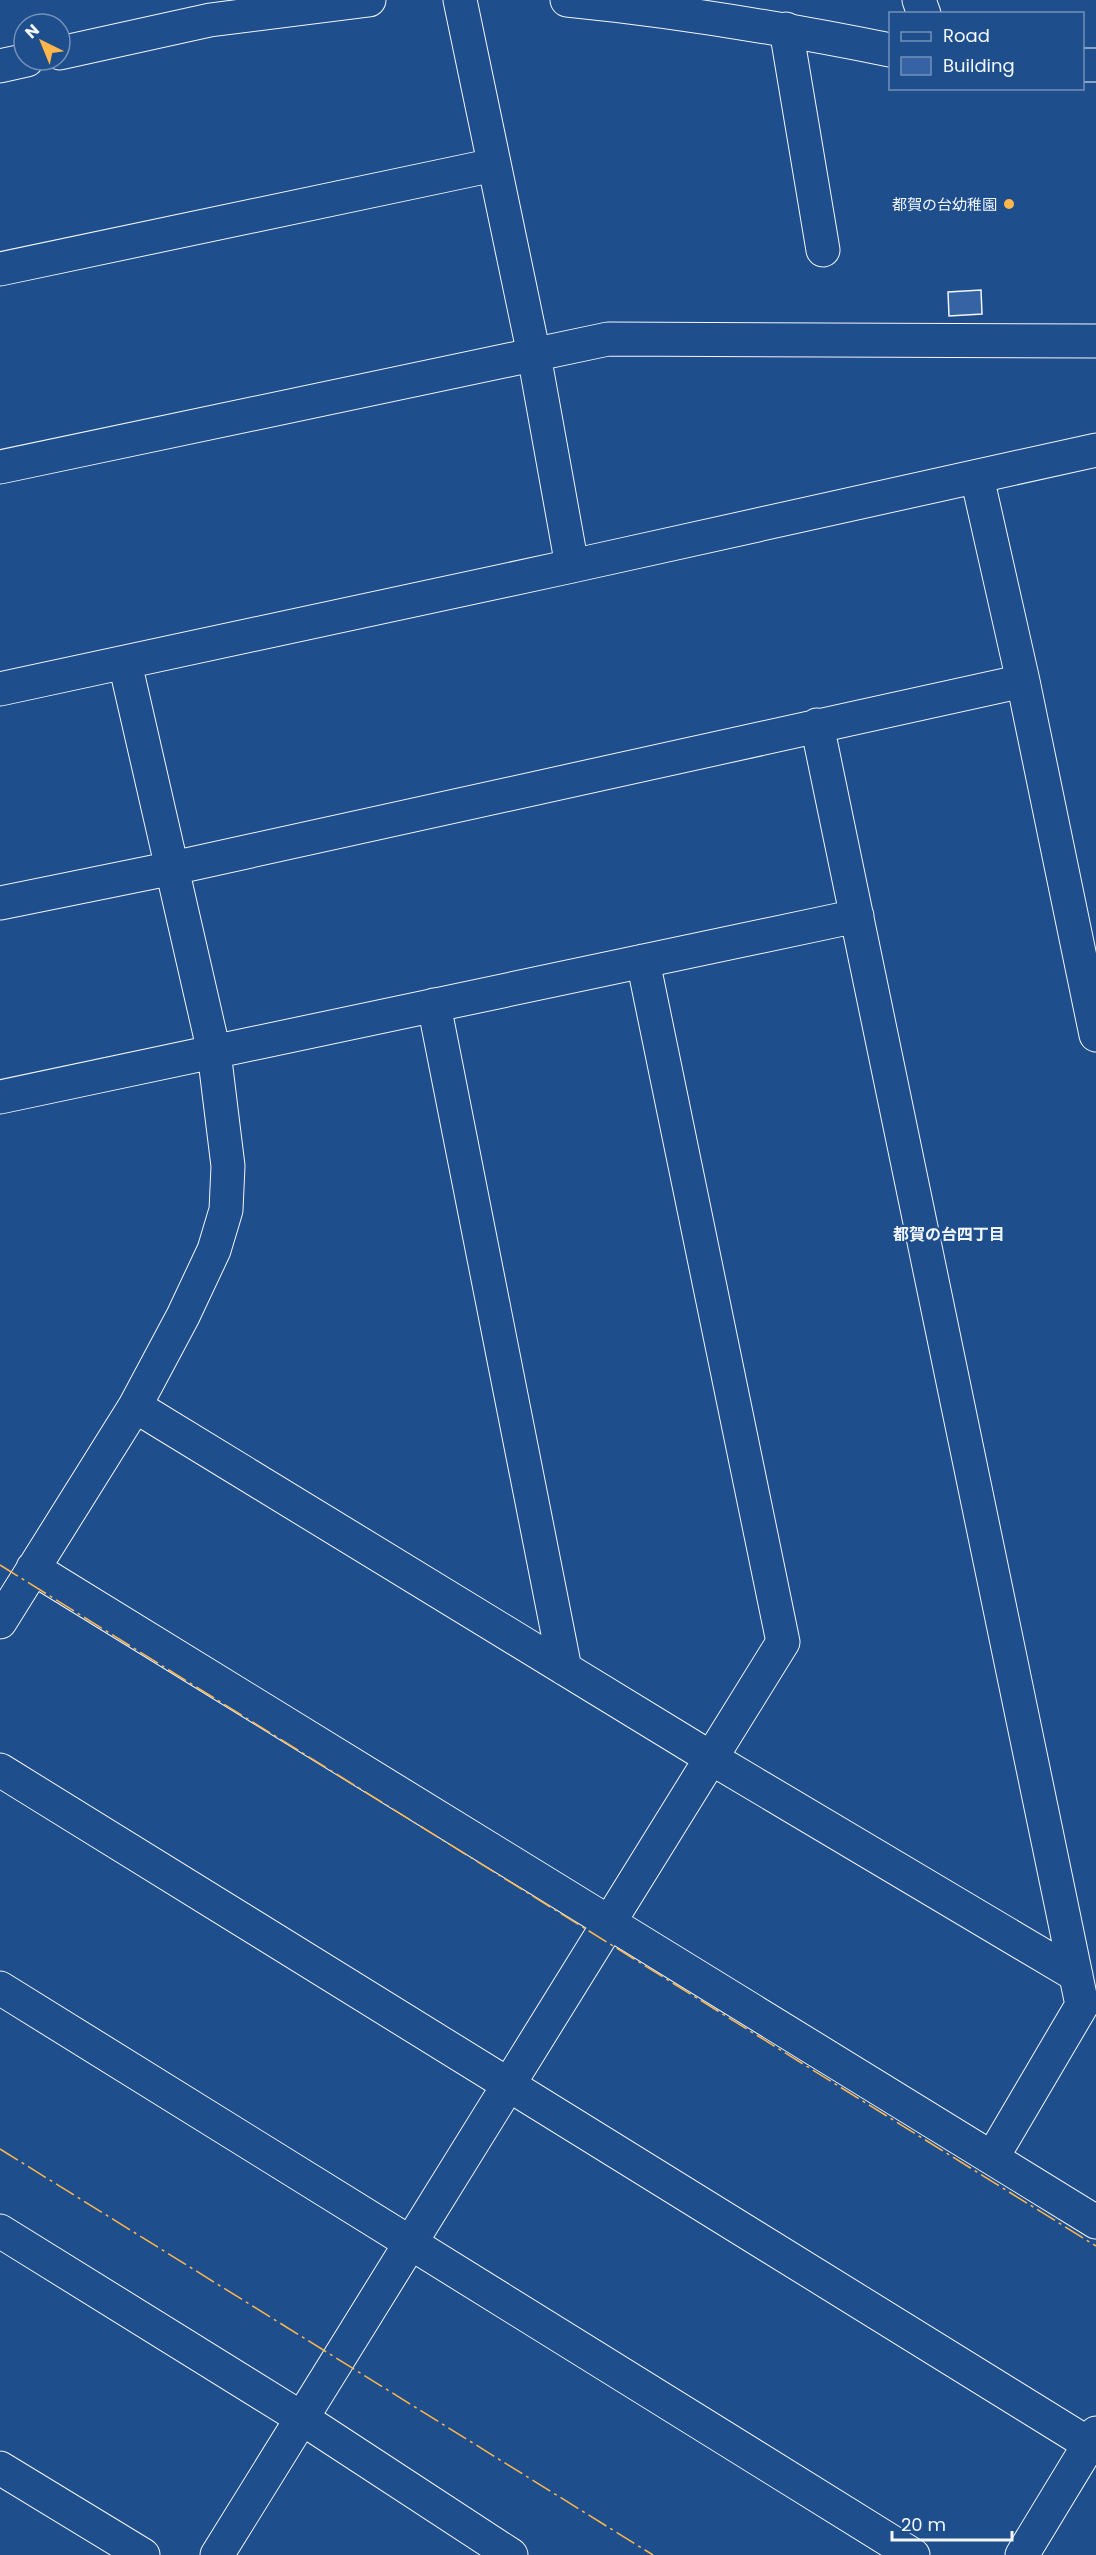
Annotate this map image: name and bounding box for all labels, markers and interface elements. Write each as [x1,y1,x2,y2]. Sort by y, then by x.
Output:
north arrow [12,12,72,72]
legend [889,12,1084,90]
text: N [20,19,44,44]
text: Road [943,23,990,48]
text: Building [943,53,1015,78]
place label: 都賀の台幼稚園 [892,194,997,215]
marker: 都賀の台幼稚園 [1002,197,1016,211]
district label: 都賀の台四丁目 [893,1223,1005,1246]
scale bar [892,2504,1012,2542]
text: 20 m [901,2512,946,2537]

